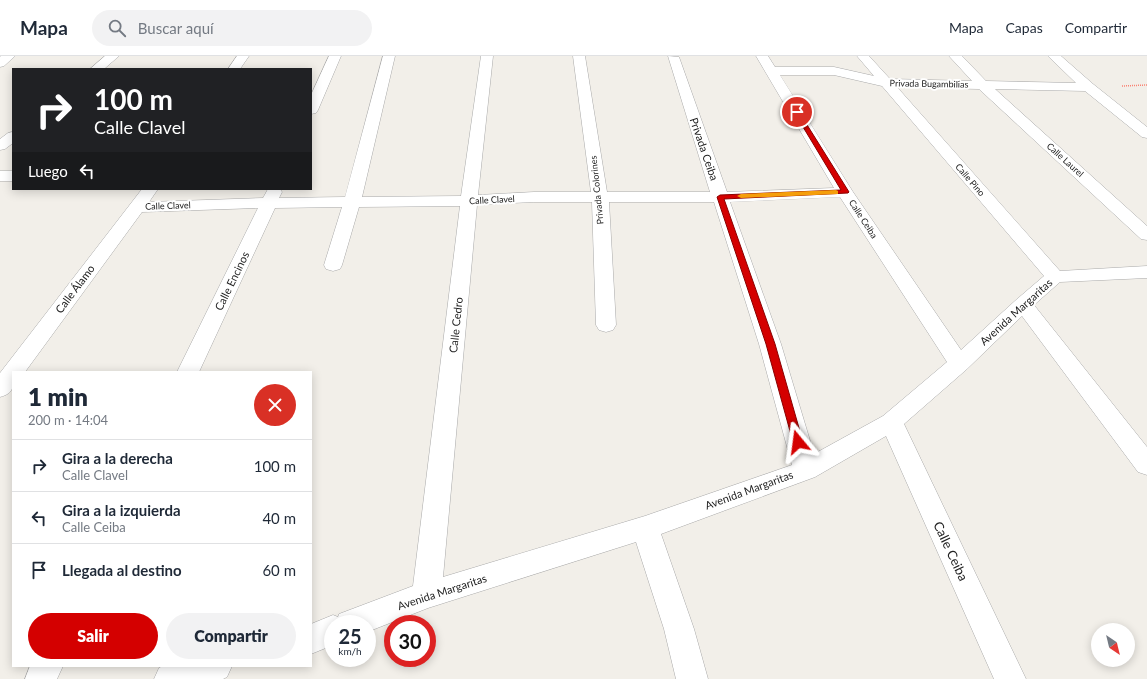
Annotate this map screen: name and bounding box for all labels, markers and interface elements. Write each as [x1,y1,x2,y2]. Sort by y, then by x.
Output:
search box [92,10,372,46]
text: Mapa [20,16,68,39]
icon: search [106,17,128,39]
text: Buscar aquí [138,19,214,37]
text: Mapa [949,19,984,36]
text: Capas [1006,19,1043,36]
text: Compartir [1065,19,1127,36]
street label: Privada Bugambilias [890,77,969,90]
text: 100 m [94,82,173,116]
icon: right [28,84,80,136]
pin [780,95,814,129]
icon: arrive [786,101,808,123]
text: Calle Clavel [94,116,185,138]
street label: Privada Ceiba [688,116,721,182]
street label: Calle Laurel [1045,140,1086,179]
street label: Privada Colorines [587,155,606,225]
icon: left [76,160,98,182]
street label: Calle Pino [953,161,987,198]
text: Luego [28,162,68,180]
street label: Calle Clavel [469,193,515,206]
street label: Calle Ceiba [847,197,880,240]
street label: Calle Clavel [145,199,191,212]
street label: Calle Encinos [212,249,252,312]
street label: Calle Álamo [52,262,97,315]
street label: Avenida Margaritas [977,276,1055,348]
street label: Calle Cedro [446,296,465,353]
text: 1 min [28,382,88,411]
button: close [254,384,296,426]
text: 200 m · 14:04 [28,412,108,428]
position arrow [777,421,819,463]
text: Gira a la derecha [62,449,173,467]
icon: right [28,455,50,477]
text: 100 m [254,457,296,475]
text: Calle Clavel [62,467,128,483]
street label: Avenida Margaritas [703,467,795,512]
text: Gira a la izquierda [62,501,181,519]
icon: left [28,507,50,529]
text: 40 m [262,509,296,527]
text: Calle Ceiba [62,519,126,535]
street label: Calle Ceiba [930,519,972,583]
icon: arrive [28,559,50,581]
text: Llegada al destino [62,561,182,579]
text: 60 m [262,561,296,579]
street label: Avenida Margaritas [396,571,488,612]
button: Salir [28,613,158,659]
button: Compartir [166,613,296,659]
speed limit sign: 30 [384,615,436,667]
north arrow [1091,623,1135,667]
map controls [1091,623,1135,667]
text: 25 [338,624,362,648]
text: km/h [338,645,362,657]

